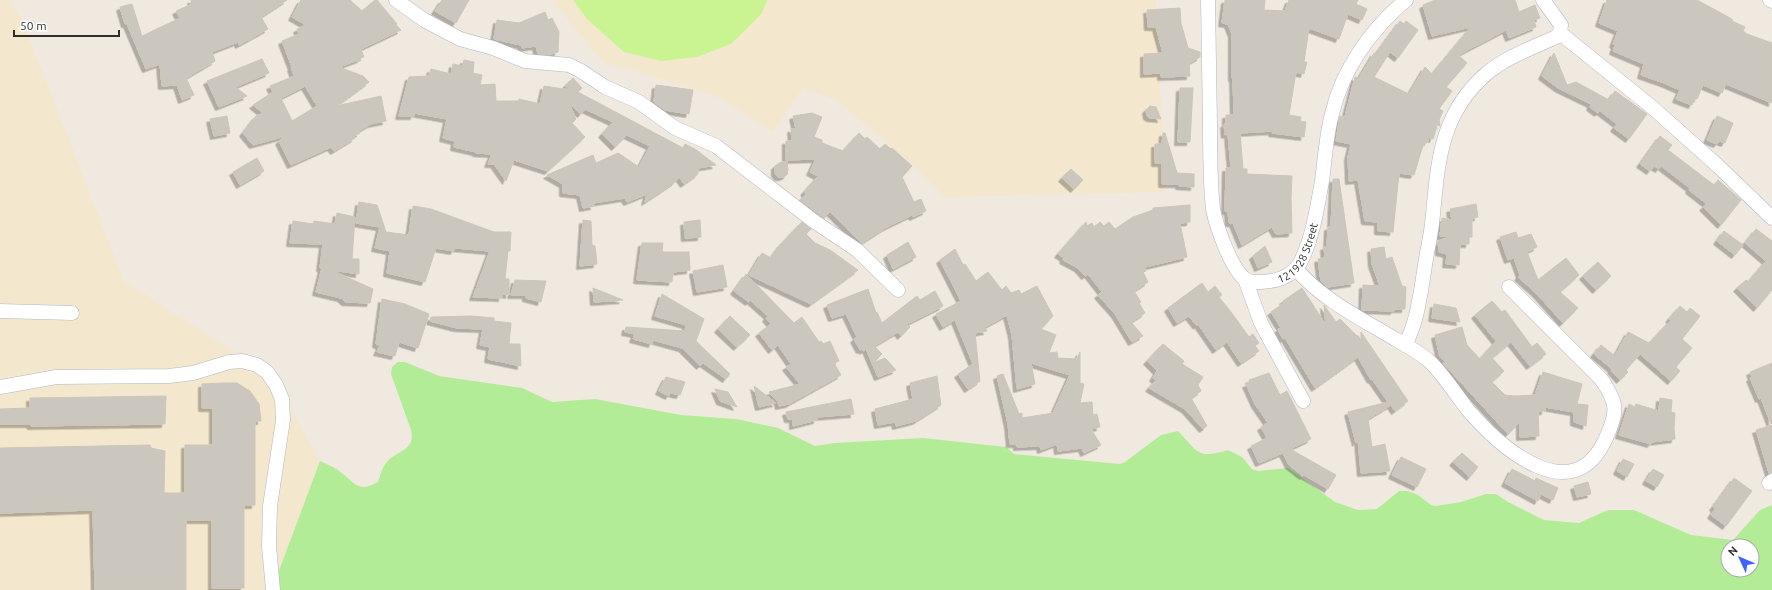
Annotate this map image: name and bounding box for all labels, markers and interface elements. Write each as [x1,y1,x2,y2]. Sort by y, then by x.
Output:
scale bar [14,12,119,38]
text: 50 m [20,19,47,32]
street label: 121928 Street [1276,221,1320,285]
north arrow [1720,538,1760,578]
text: N [1726,544,1740,558]

